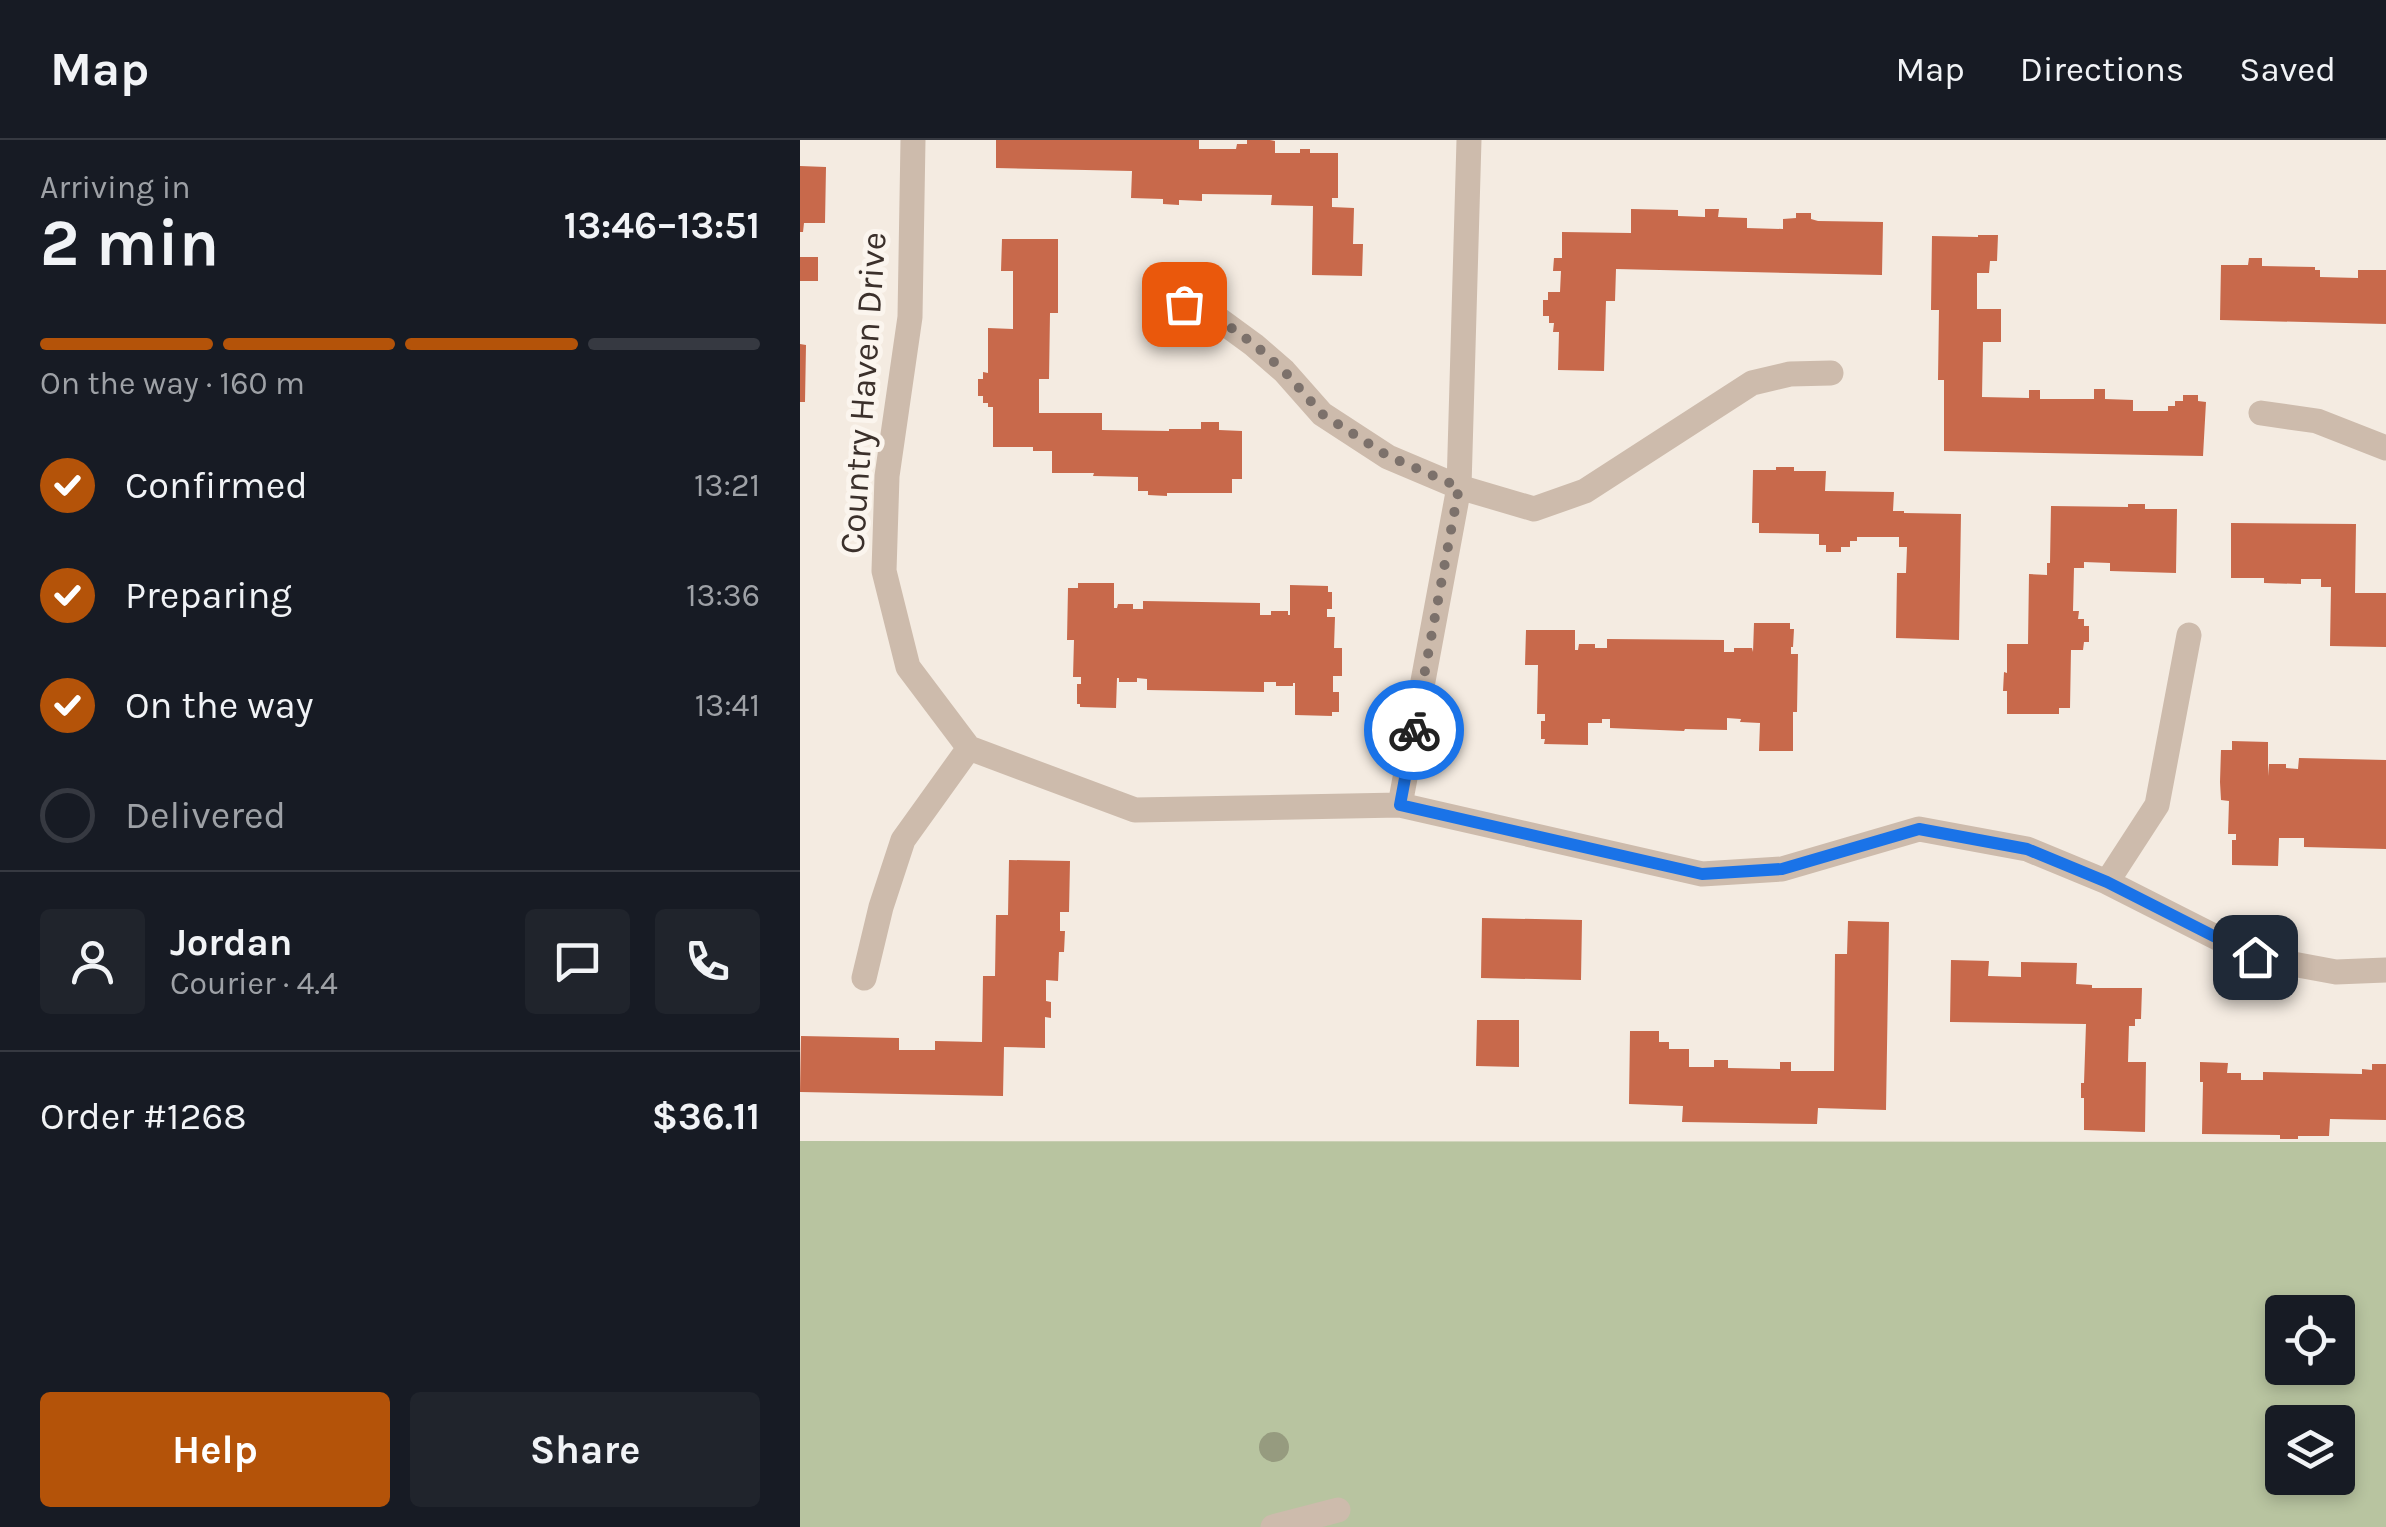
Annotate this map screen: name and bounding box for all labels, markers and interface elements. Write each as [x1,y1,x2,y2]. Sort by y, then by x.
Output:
text: Map [50,41,149,97]
text: Map [1895,49,1965,90]
text: Directions [2020,49,2184,90]
text: Saved [2239,49,2336,90]
text: Arriving in [40,169,191,206]
text: 13:46–13:51 [564,203,760,248]
text: 2 min [40,205,219,281]
street label: Country Haven Drive [831,231,895,555]
pin [1142,262,1227,347]
icon: bag [1157,277,1212,332]
text: On the way · 160 m [40,365,305,402]
icon: check [40,458,95,513]
text: Confirmed [125,463,308,508]
text: 13:21 [694,467,760,504]
icon: check [40,568,95,623]
text: Preparing [125,573,292,618]
text: 13:36 [686,577,760,614]
icon: check [40,678,95,733]
courier [1364,680,1464,780]
text: On the way [125,683,313,728]
text: 13:41 [695,687,760,724]
icon: bike [1387,703,1442,758]
text: Delivered [125,793,286,838]
button: person [40,909,145,1014]
button: chat [525,909,630,1014]
button: phone [655,909,760,1014]
pin [2213,915,2298,1000]
text: Jordan [170,920,293,965]
icon: home [2228,930,2283,985]
text: Courier · 4.4 [170,965,338,1002]
text: Order #1268 [40,1094,247,1139]
text: $36.11 [652,1094,760,1139]
map controls [2265,1295,2355,1495]
button: locate [2265,1295,2355,1385]
button: Help [40,1392,390,1507]
button: Share [410,1392,760,1507]
button: layers [2265,1405,2355,1495]

